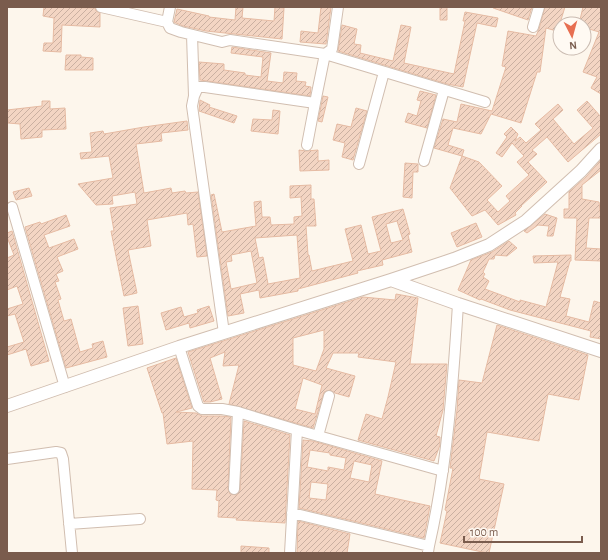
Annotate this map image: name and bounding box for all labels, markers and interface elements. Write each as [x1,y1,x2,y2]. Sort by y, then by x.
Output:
north arrow [552,16,592,56]
text: N [569,40,577,51]
scale bar [464,518,582,544]
text: 100 m [470,526,498,538]

